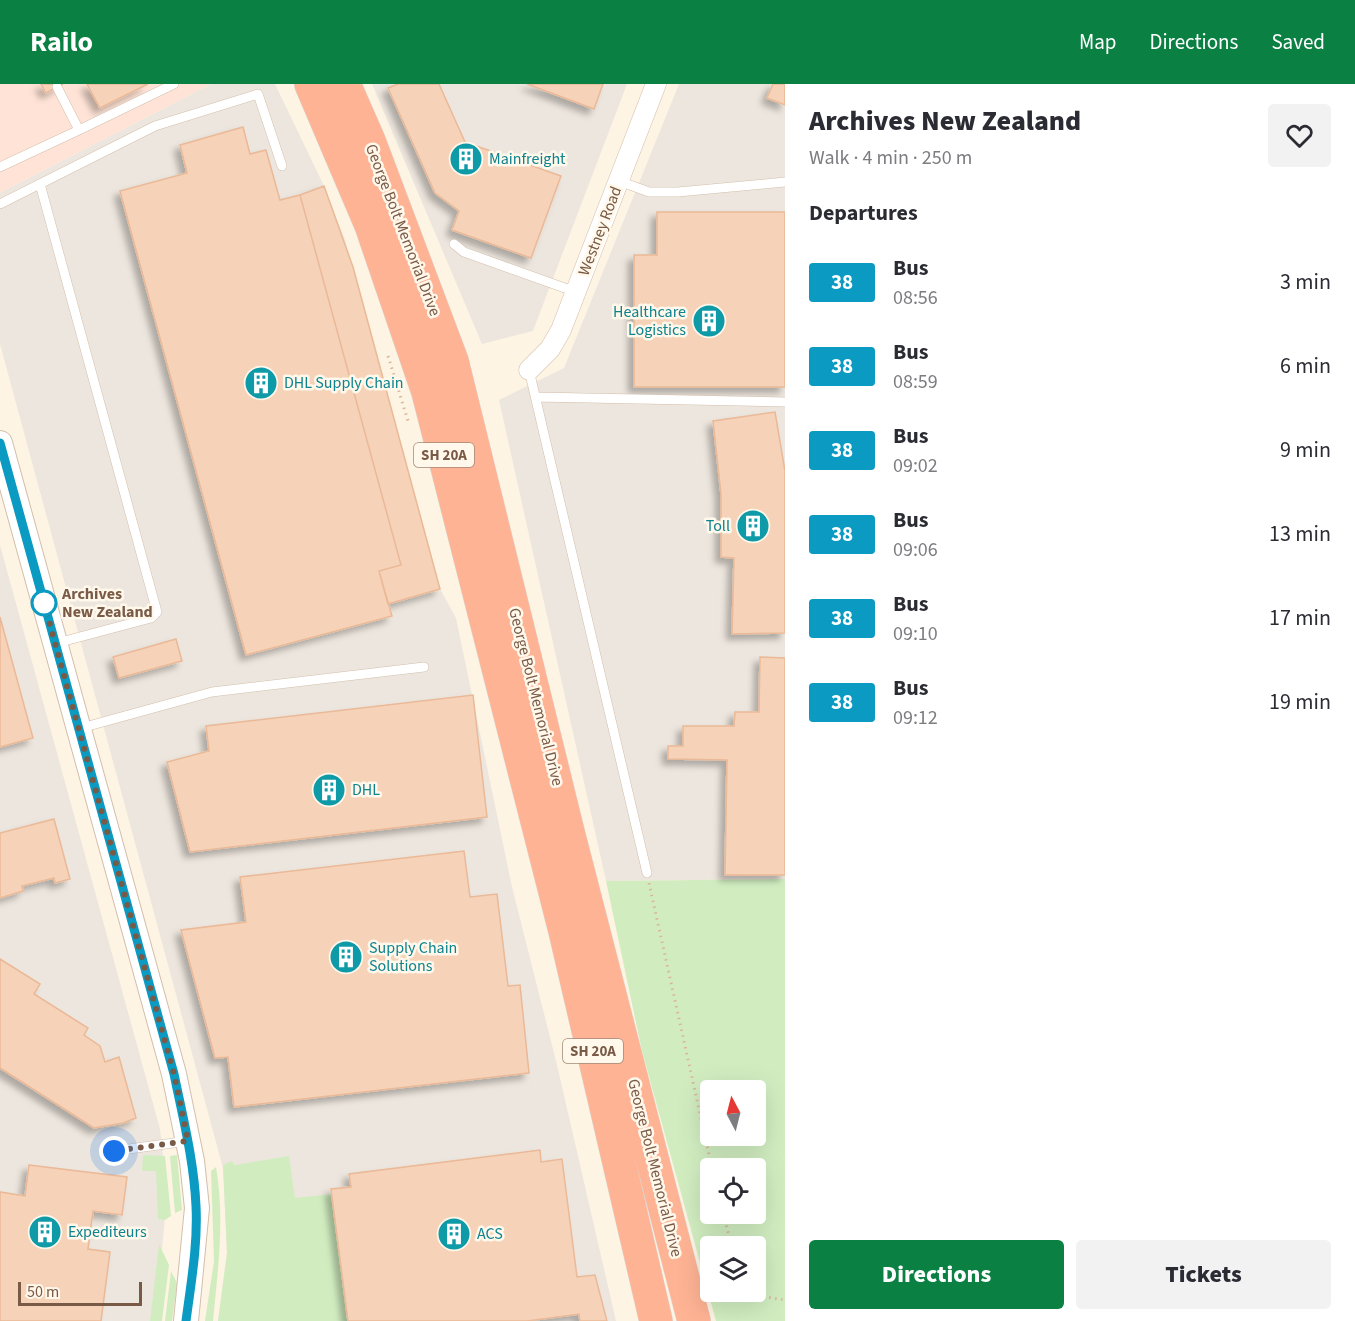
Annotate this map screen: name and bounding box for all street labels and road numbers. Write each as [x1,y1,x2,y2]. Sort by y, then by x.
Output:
street label: George Bolt Memorial Drive [360,141,446,319]
street label: Westney Road [573,183,627,279]
road number: SH 20A [414,443,474,467]
street label: George Bolt Memorial Drive [503,606,569,788]
road number: SH 20A [563,1039,623,1063]
street label: George Bolt Memorial Drive [622,1077,688,1259]

